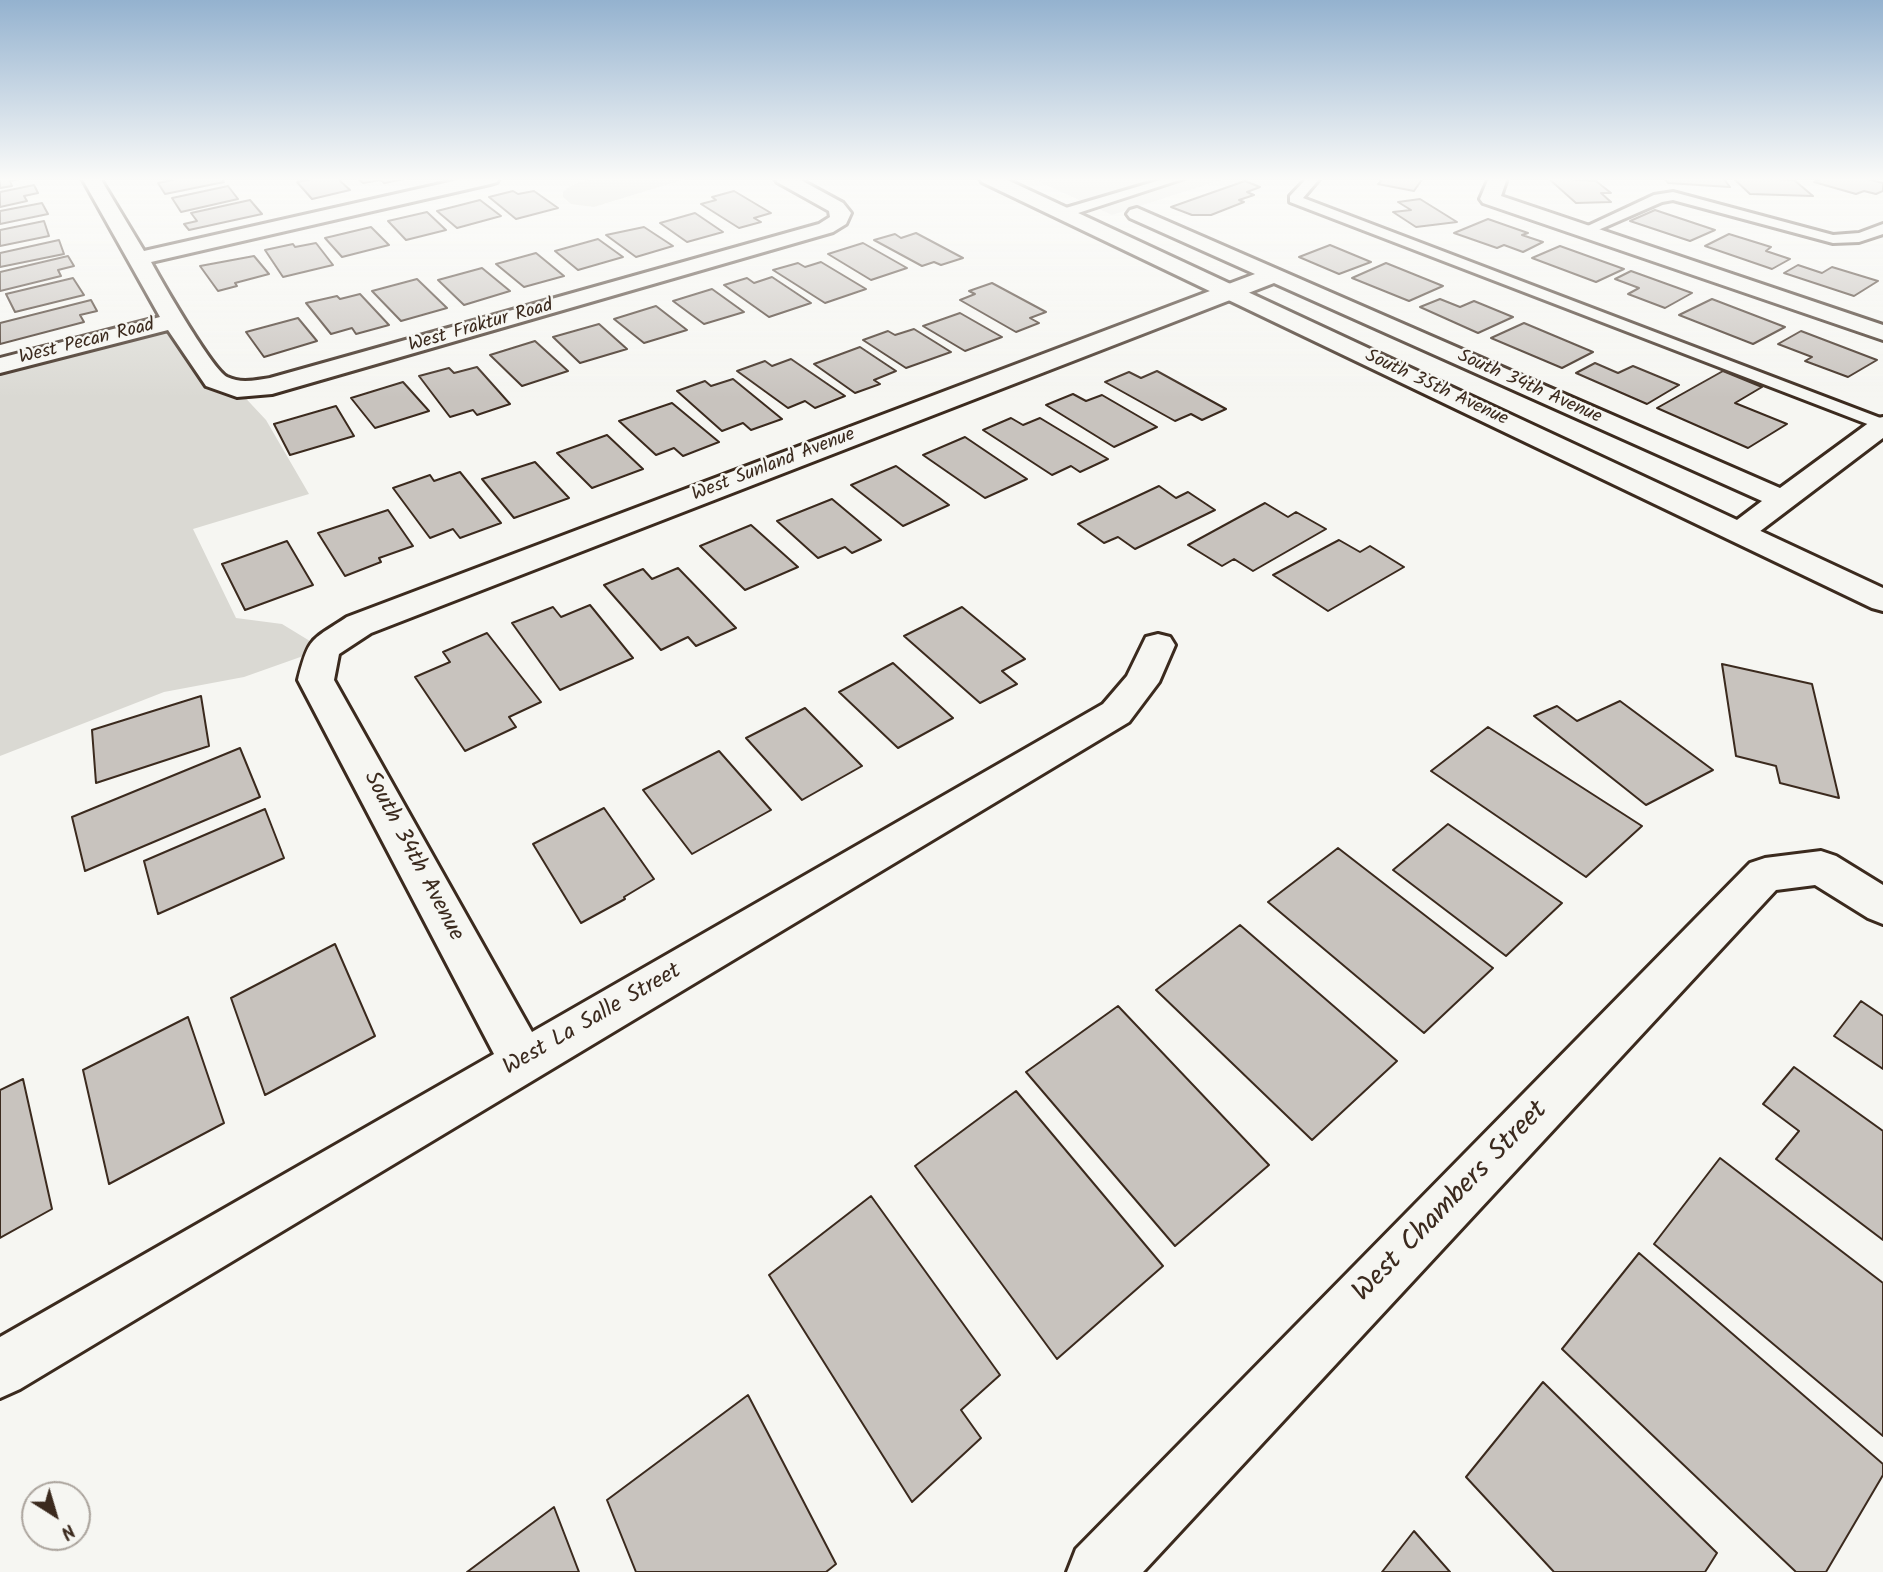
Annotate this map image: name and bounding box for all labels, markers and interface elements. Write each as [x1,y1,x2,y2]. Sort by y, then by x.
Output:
street label: West Fraktur Road [406,296,556,358]
street label: West Pecan Road [17,315,157,371]
street label: South 35th Avenue [1361,346,1511,432]
street label: South 34th Avenue [1453,346,1605,430]
street label: West Sunland Avenue [689,424,859,508]
street label: South 34th Avenue [356,767,468,947]
street label: West La Salle Street [499,959,687,1083]
street label: West Chambers Street [1347,1096,1557,1310]
north arrow [21,1481,91,1551]
text: N [54,1516,81,1547]

